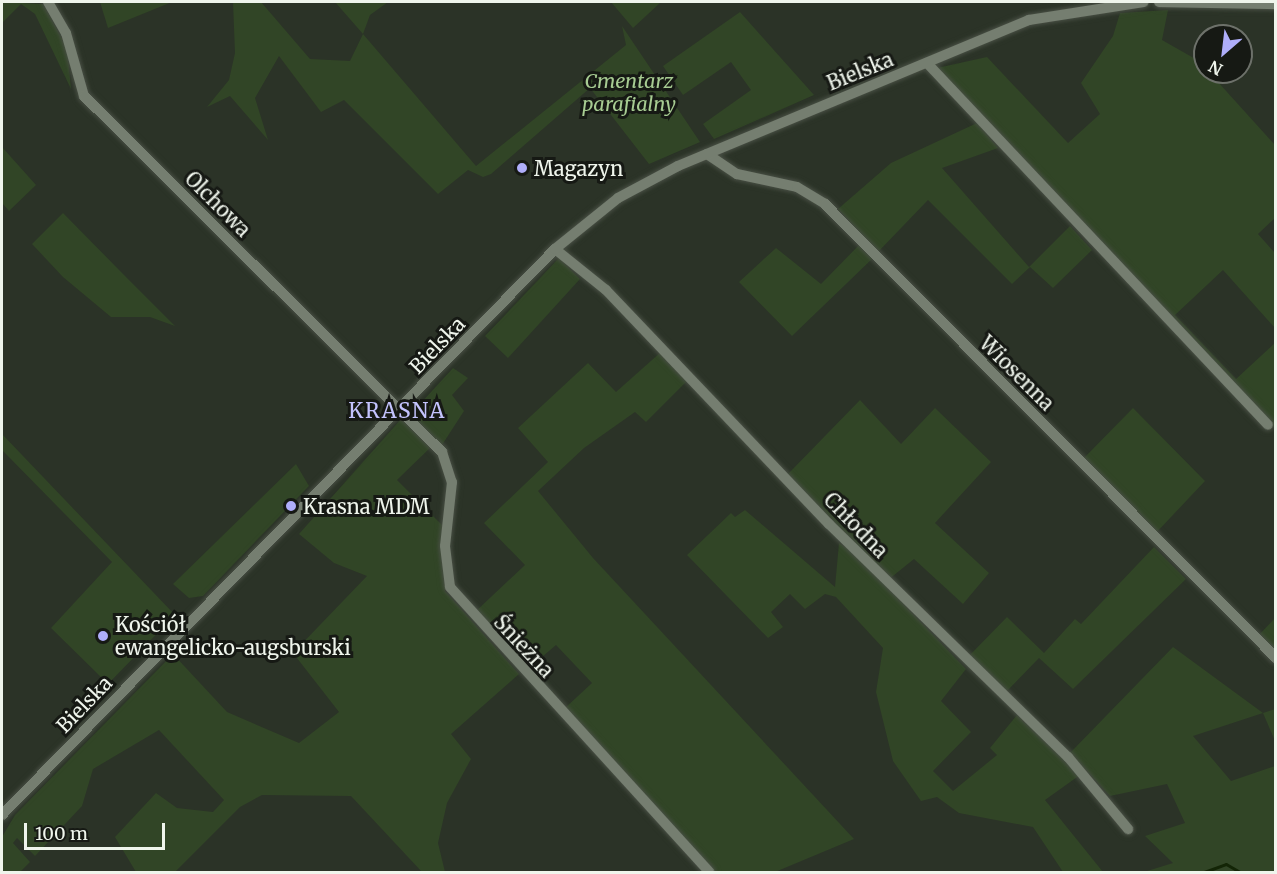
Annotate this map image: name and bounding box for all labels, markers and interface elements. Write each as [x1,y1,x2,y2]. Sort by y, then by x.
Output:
north arrow [1193,24,1253,84]
street label: Bielska [823,47,897,95]
text: N [1205,56,1226,80]
park label: Cmentarz parafialny [582,68,676,115]
place label: Magazyn [534,156,623,180]
marker: Magazyn [515,161,529,175]
street label: Olchowa [180,166,256,242]
street label: Bielska [404,312,470,378]
street label: Wiosenna [975,331,1059,415]
district label: KRASNA [348,398,446,424]
street label: Chłodna [819,487,893,563]
place label: Krasna MDM [303,494,430,518]
marker: Krasna MDM [284,499,298,513]
street label: Śnieżna [489,610,559,682]
place label: Kościół ewangelicko-augsburski [115,612,351,659]
marker: Kościół ewangelicko-augsburski [96,629,110,643]
street label: Bielska [51,671,117,737]
scale bar [27,811,168,849]
text: 100 m [35,822,88,845]

